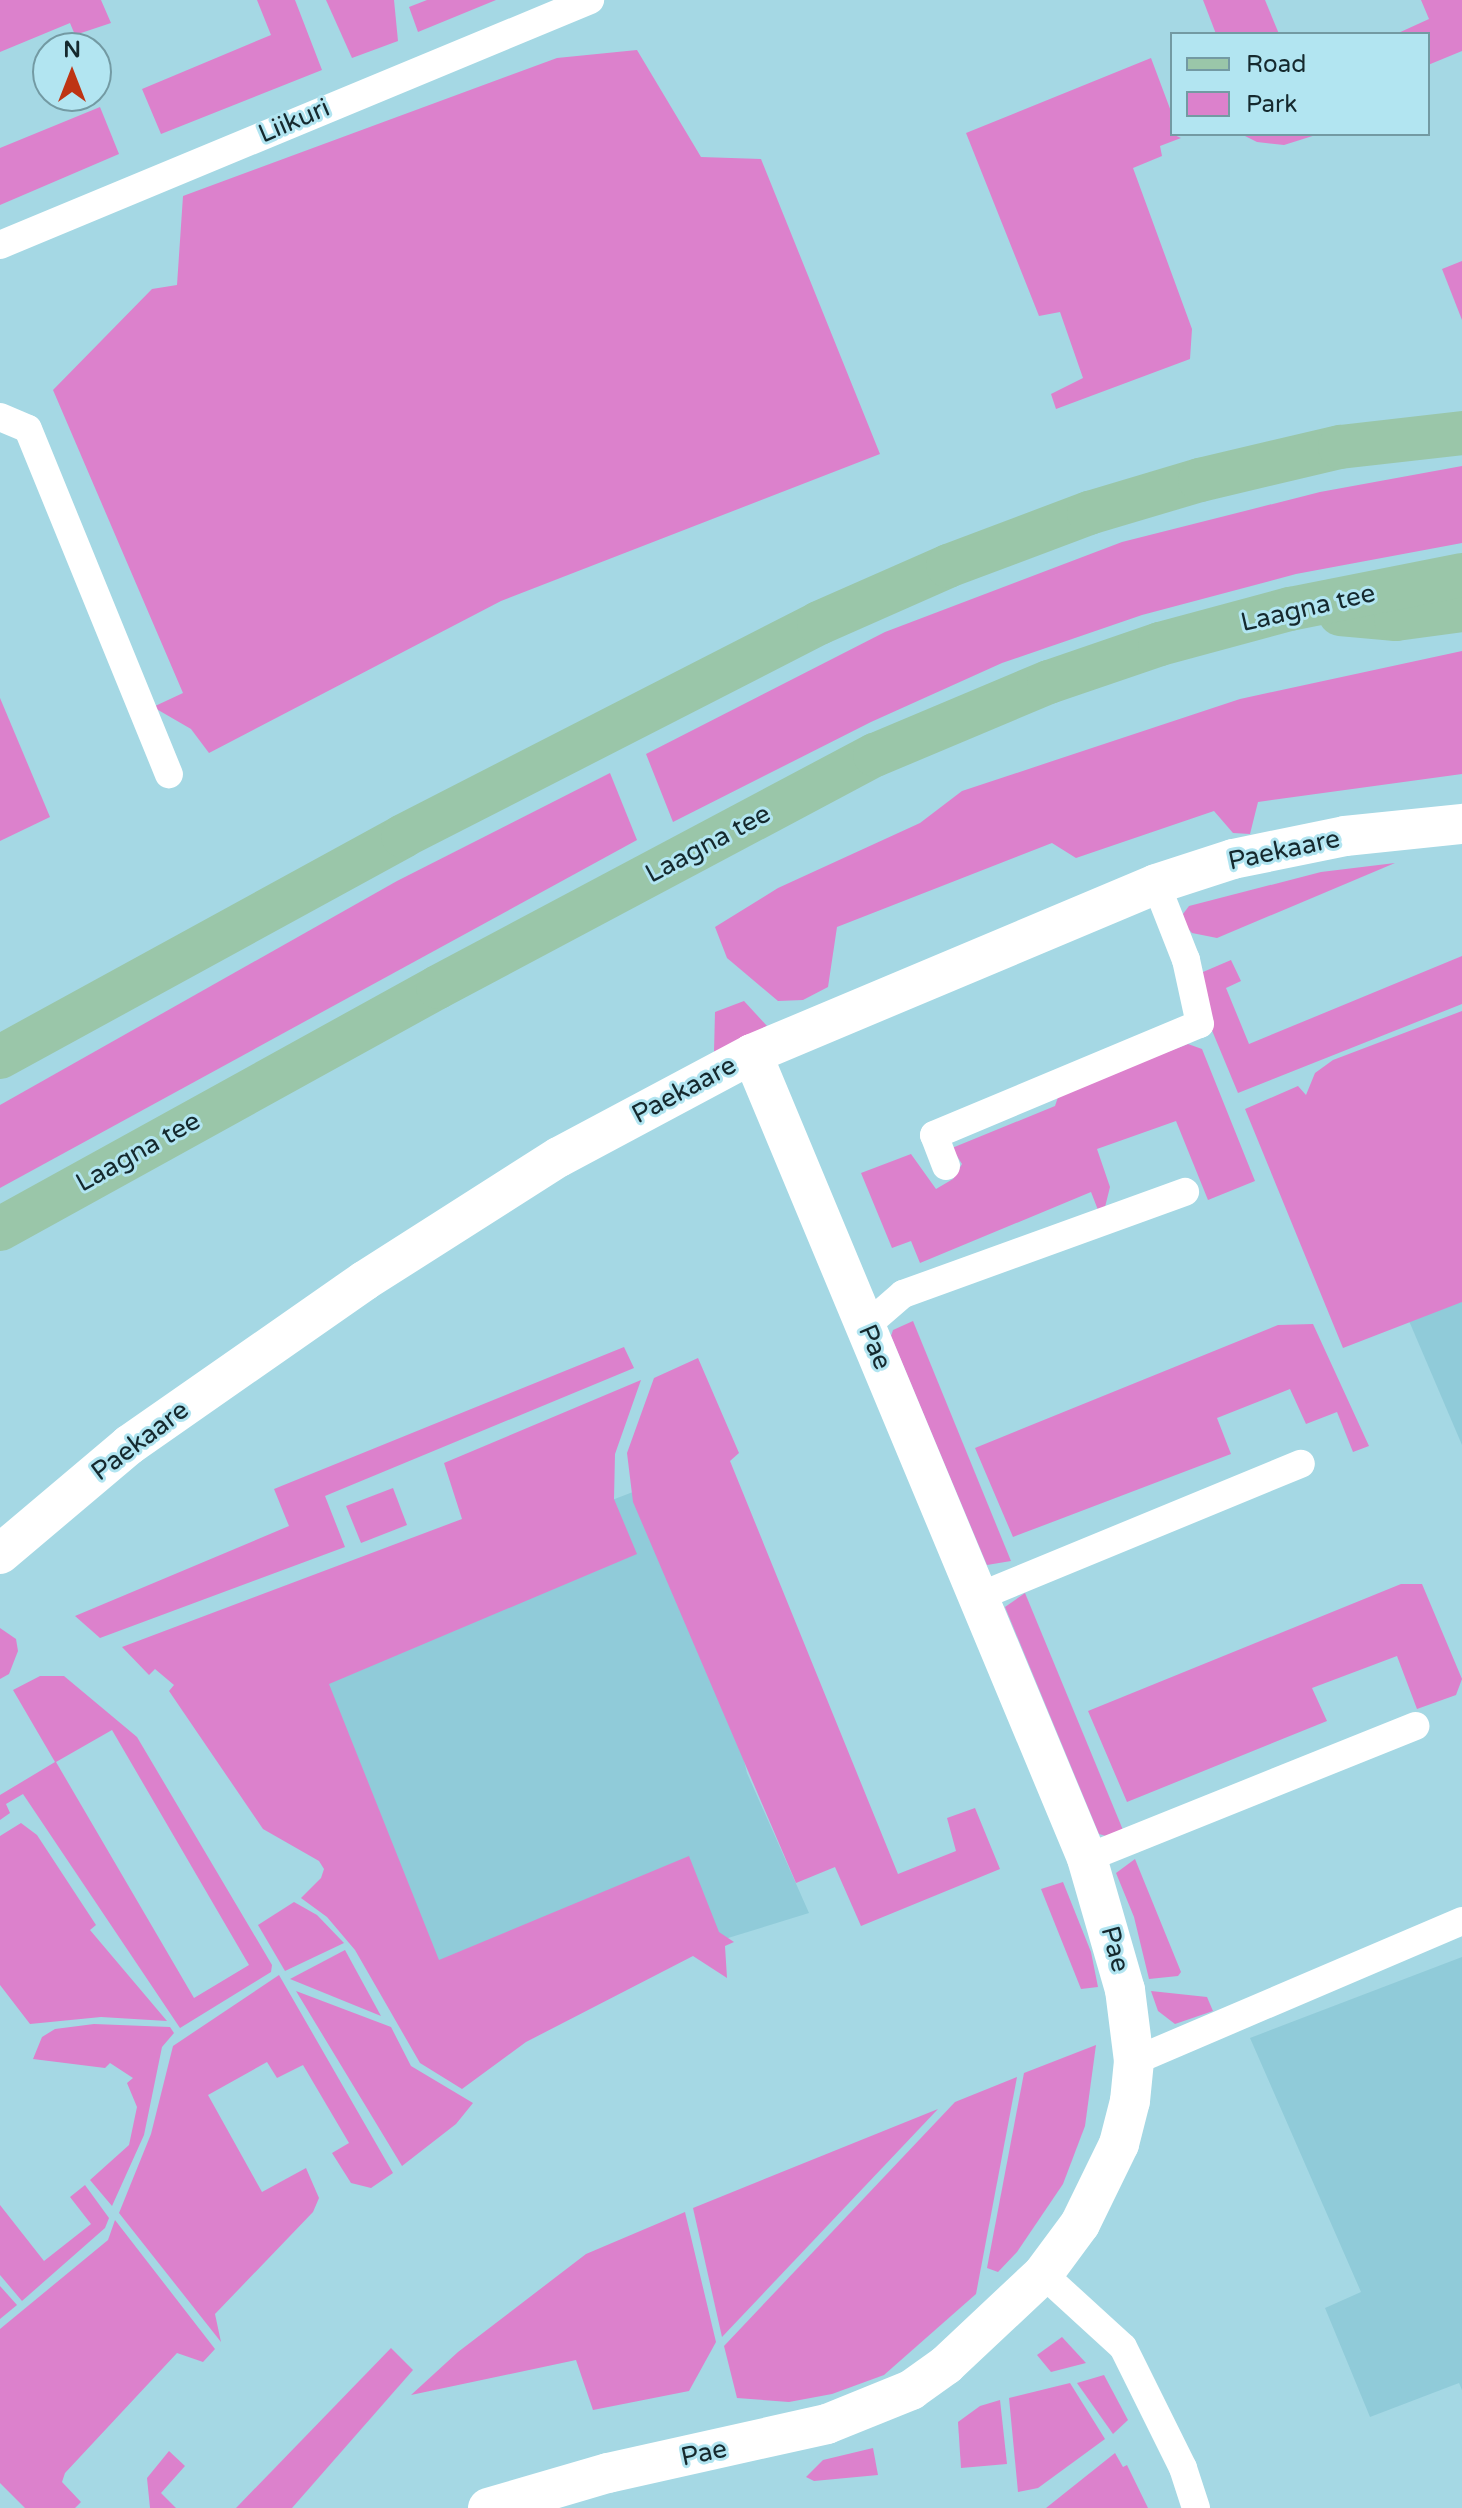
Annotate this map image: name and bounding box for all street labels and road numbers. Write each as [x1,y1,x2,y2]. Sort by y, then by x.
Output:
street label: Liikuri [254,92,334,150]
street label: Laagna tee [1238,577,1378,639]
street label: Laagna tee [640,798,776,890]
street label: Paekaare [1225,823,1343,877]
street label: Paekaare [627,1050,741,1130]
street label: Laagna tee [71,1105,205,1199]
street label: Pae [852,1320,898,1374]
street label: Paekaare [85,1394,195,1488]
street label: Pae [1094,1923,1136,1975]
street label: Pae [678,2433,730,2473]

